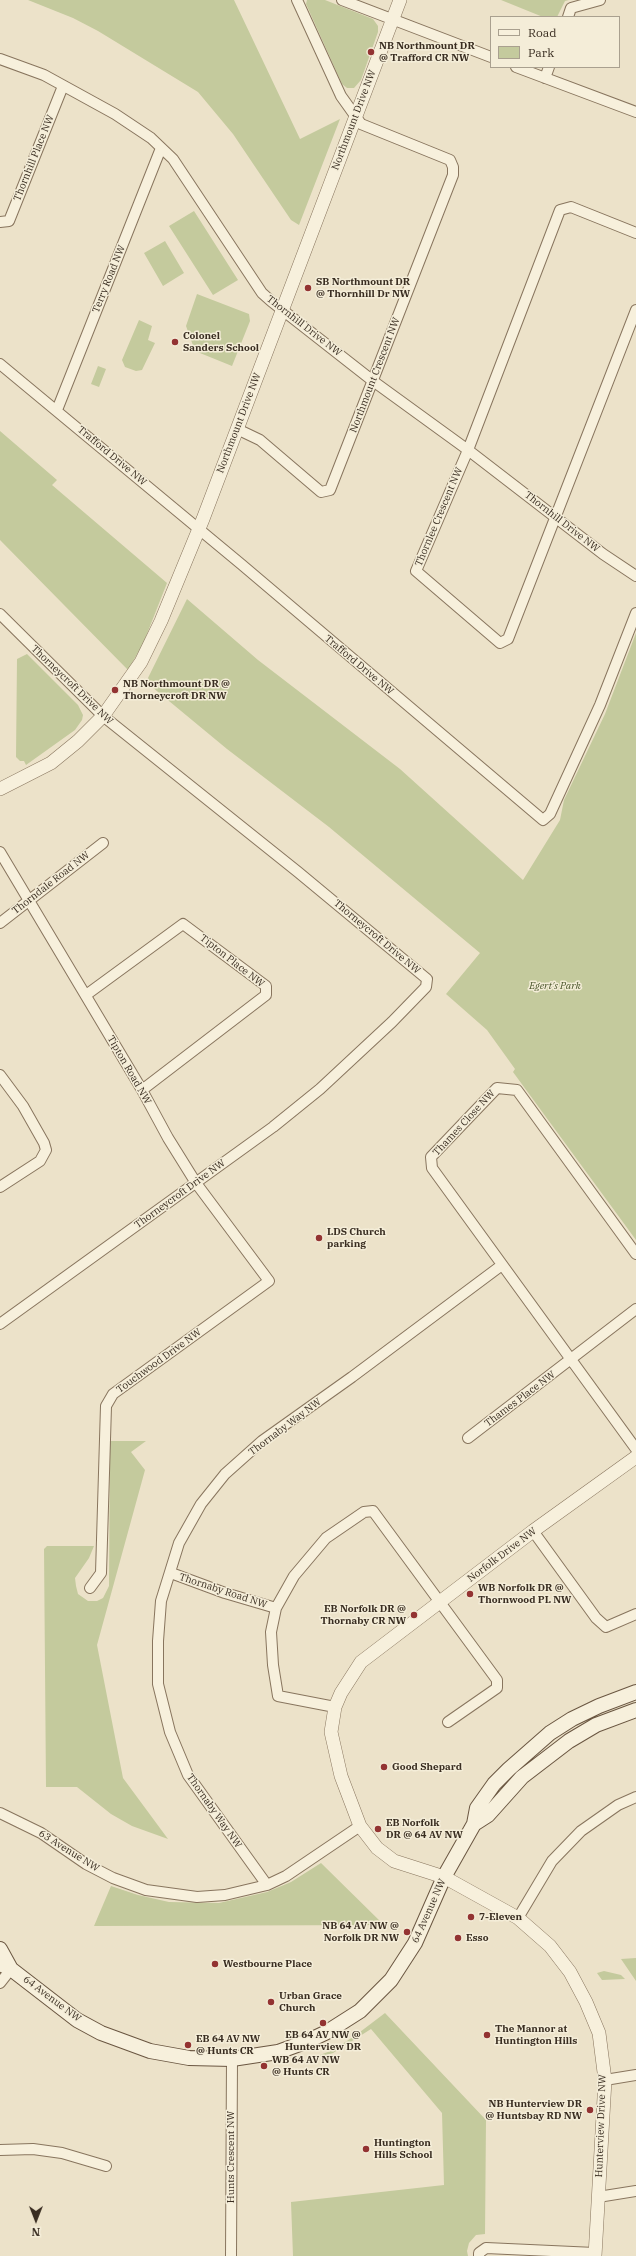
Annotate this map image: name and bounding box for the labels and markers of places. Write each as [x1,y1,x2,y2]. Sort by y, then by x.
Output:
place label: NB Northmount DR @ Trafford CR NW [379,40,475,64]
marker: NB Northmount DR @ Trafford CR NW [366,47,376,57]
place label: SB Northmount DR @ Thornhill Dr NW [316,276,410,300]
marker: SB Northmount DR @ Thornhill Dr NW [303,283,313,293]
place label: Colonel Sanders School [183,330,259,354]
marker: Colonel Sanders School [170,337,180,347]
place label: NB Northmount DR @ Thorneycroft DR NW [123,678,230,702]
marker: NB Northmount DR @ Thorneycroft DR NW [110,685,120,695]
place label: LDS Church parking [327,1226,386,1250]
marker: LDS Church parking [314,1233,324,1243]
place label: WB Norfolk DR @ Thornwood PL NW [478,1582,571,1606]
marker: WB Norfolk DR @ Thornwood PL NW [465,1589,475,1599]
place label: EB Norfolk DR @ Thornaby CR NW [321,1603,406,1626]
marker: EB Norfolk DR @ Thornaby CR NW [409,1610,419,1620]
place label: Good Shepard [392,1761,462,1773]
marker: Good Shepard [379,1762,389,1772]
place label: EB Norfolk DR @ 64 AV NW [386,1817,463,1840]
marker: EB Norfolk DR @ 64 AV NW [373,1824,383,1834]
place label: 7-Eleven [479,1911,522,1923]
marker: 7-Eleven [466,1912,476,1922]
place label: NB 64 AV NW @ Norfolk DR NW [322,1920,399,1944]
marker: NB 64 AV NW @ Norfolk DR NW [402,1927,412,1937]
place label: Esso [466,1932,488,1944]
marker: Esso [453,1933,463,1943]
place label: Westbourne Place [223,1958,312,1970]
marker: Westbourne Place [210,1959,220,1969]
place label: Urban Grace Church [279,1990,342,2014]
marker: Urban Grace Church [266,1997,276,2007]
marker: EB 64 AV NW @ Hunterview DR [318,2018,328,2028]
place label: The Mannor at Huntington Hills [495,2023,577,2046]
place label: EB 64 AV NW @ Hunterview DR [285,2029,361,2052]
marker: The Mannor at Huntington Hills [482,2030,492,2040]
place label: EB 64 AV NW @ Hunts CR [196,2033,260,2056]
marker: EB 64 AV NW @ Hunts CR [183,2040,193,2050]
place label: WB 64 AV NW @ Hunts CR [272,2054,340,2078]
marker: WB 64 AV NW @ Hunts CR [259,2061,269,2071]
place label: NB Hunterview DR @ Huntsbay RD NW [485,2098,582,2122]
marker: NB Hunterview DR @ Huntsbay RD NW [585,2105,595,2115]
place label: Huntington Hills School [374,2137,433,2160]
marker: Huntington Hills School [361,2144,371,2154]

